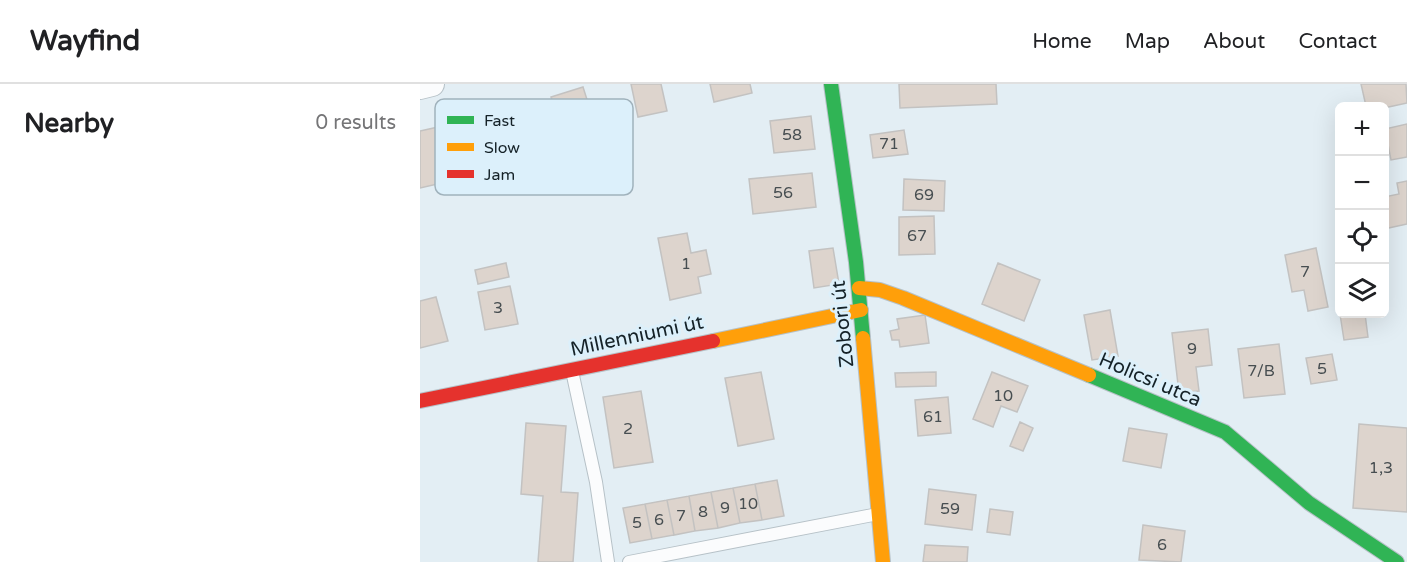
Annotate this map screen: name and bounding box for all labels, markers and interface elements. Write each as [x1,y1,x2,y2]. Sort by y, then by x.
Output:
text: Wayfind [30,24,140,58]
text: Home [1032,29,1092,54]
text: Map [1125,29,1170,54]
text: About [1203,29,1265,54]
text: Contact [1298,29,1377,54]
legend [435,99,633,195]
map controls [1335,102,1389,318]
button: + [1335,102,1389,156]
text: Nearby [24,108,114,139]
text: 0 results [316,111,396,135]
text: Fast [484,111,515,131]
house number: 58 [782,125,802,145]
house number: 71 [879,134,899,154]
text: Slow [484,138,520,158]
button: − [1335,156,1389,210]
text: Jam [484,165,515,185]
house number: 56 [773,183,793,203]
house number: 69 [914,185,934,205]
button: locate [1335,210,1389,264]
house number: 67 [907,226,927,246]
house number: 1 [681,254,691,274]
house number: 7 [1300,262,1310,282]
button: layers [1335,264,1389,318]
street label: Zobori út [826,279,860,369]
house number: 3 [493,298,503,318]
street label: Millenniumi út [568,310,706,362]
house number: 9 [1187,339,1197,359]
street label: Holicsi utca [1095,348,1205,412]
house number: 5 [1317,359,1327,379]
house number: 7/B [1247,361,1275,381]
house number: 10 [993,386,1013,406]
house number: 61 [923,407,943,427]
house number: 2 [623,419,633,439]
house number: 1,3 [1369,458,1393,478]
house number: 10 [738,494,758,514]
house number: 9 [720,498,730,518]
house number: 59 [940,499,960,519]
house number: 8 [698,502,708,522]
house number: 7 [676,506,686,526]
house number: 6 [654,510,664,530]
house number: 5 [632,513,642,533]
house number: 6 [1157,535,1167,555]

